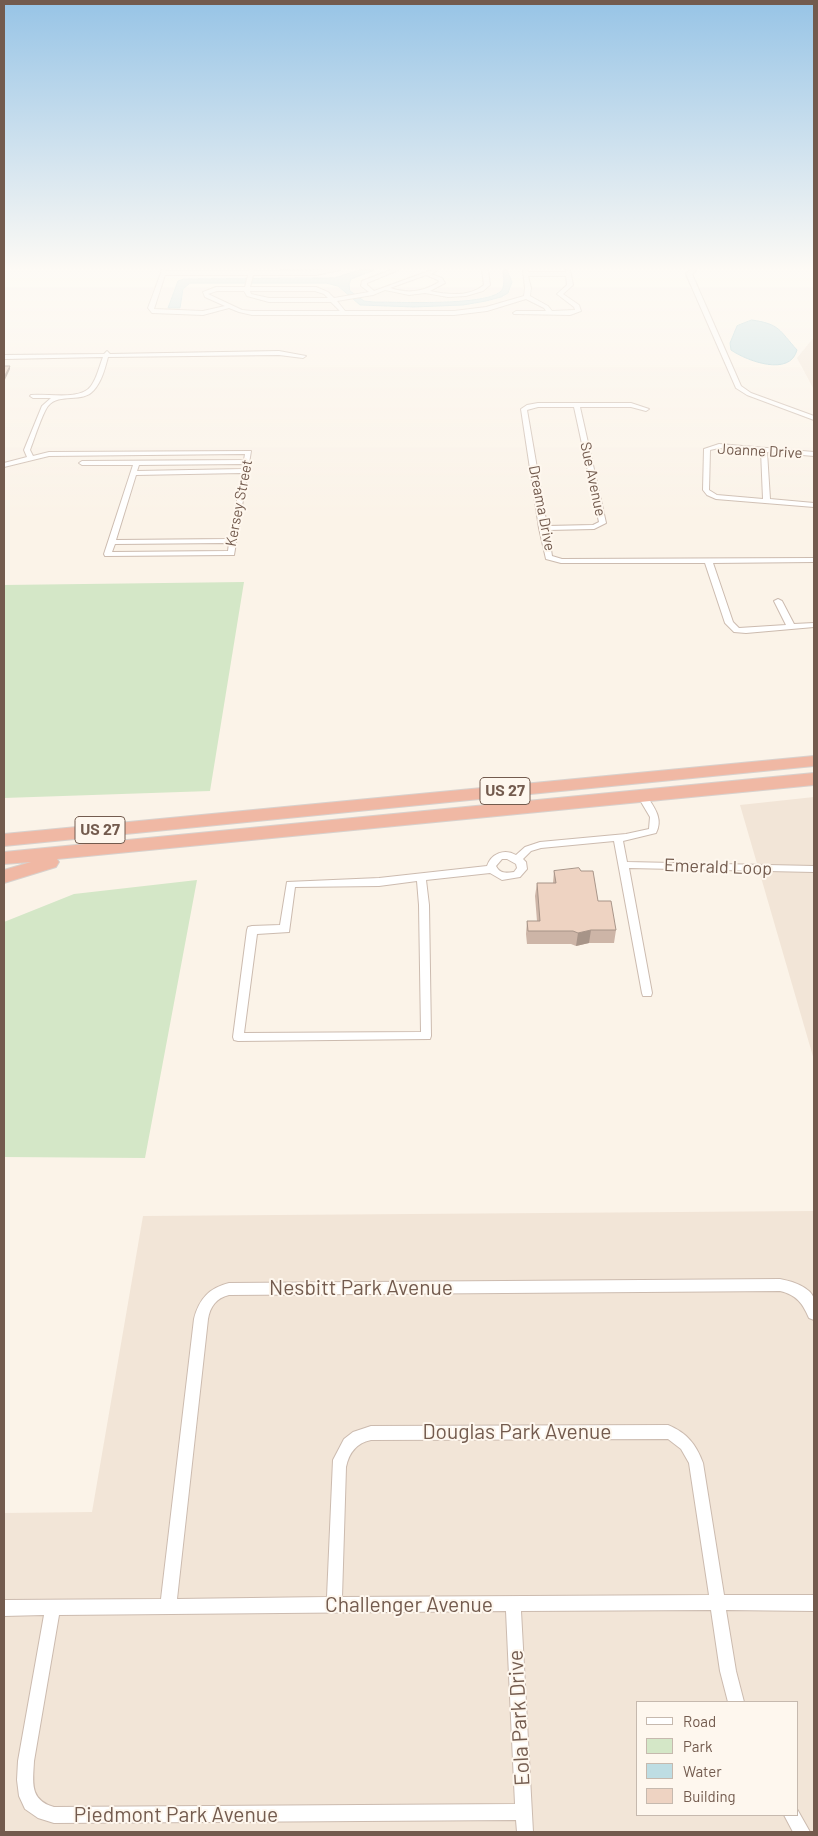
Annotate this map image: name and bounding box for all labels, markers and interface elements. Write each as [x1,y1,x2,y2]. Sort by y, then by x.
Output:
street label: Sue Avenue [576,440,610,518]
street label: Joanne Drive [717,440,803,462]
street label: Kersey Street [222,458,256,548]
street label: Dreama Drive [525,464,559,552]
road number: US 27 [480,778,530,804]
road number: US 27 [75,816,125,844]
street label: Emerald Loop [664,854,772,880]
street label: Nesbitt Park Avenue [269,1275,453,1301]
street label: Douglas Park Avenue [423,1419,611,1445]
street label: Challenger Avenue [325,1592,493,1618]
street label: Eola Park Drive [503,1649,535,1787]
legend [636,1701,798,1816]
text: Road [683,1712,716,1730]
text: Park [683,1737,712,1755]
text: Water [683,1762,722,1780]
text: Building [683,1787,736,1805]
street label: Piedmont Park Avenue [74,1802,278,1828]

